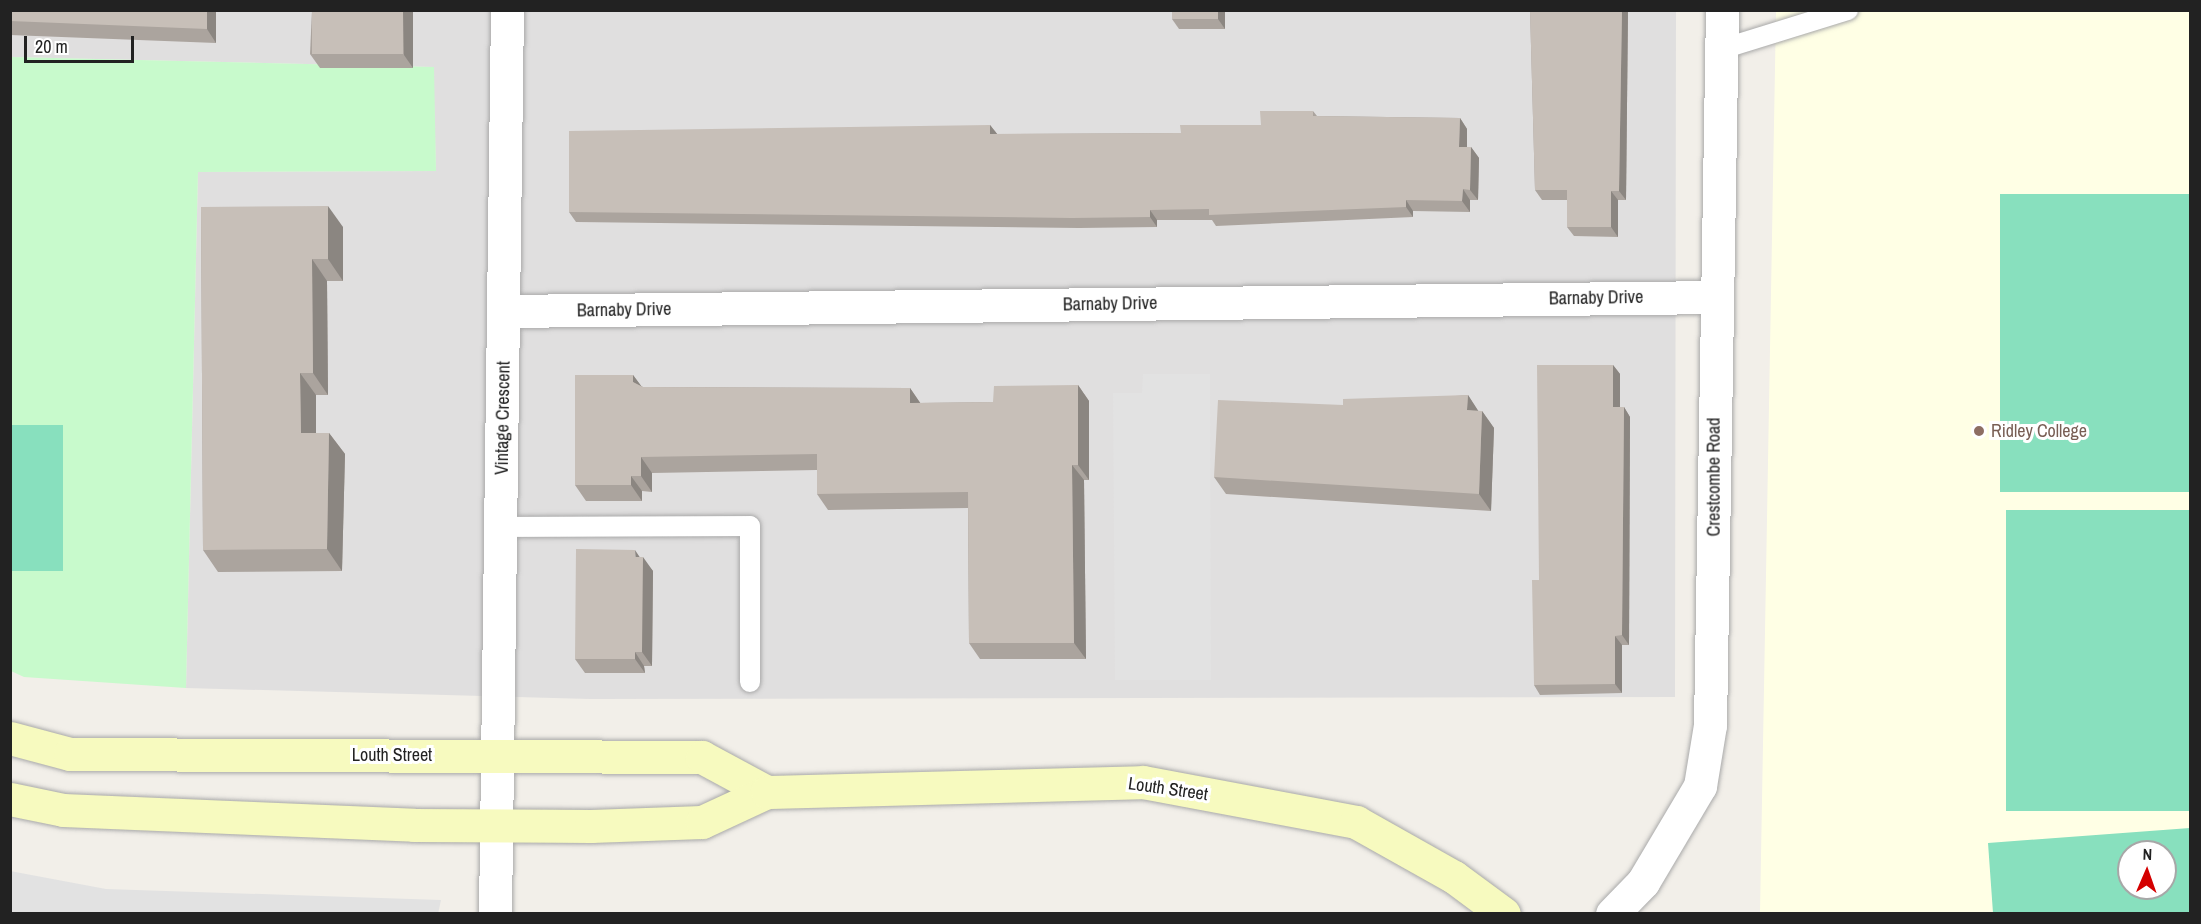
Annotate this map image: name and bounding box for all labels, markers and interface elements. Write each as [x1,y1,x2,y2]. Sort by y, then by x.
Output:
scale bar [27,24,136,62]
text: 20 m [35,34,68,59]
street label: Barnaby Drive [1549,286,1643,310]
street label: Barnaby Drive [1063,292,1157,316]
street label: Barnaby Drive [577,298,671,322]
street label: Vintage Crescent [491,361,515,475]
street label: Crestcombe Road [1703,418,1725,536]
place label: Ridley College [1991,420,2087,442]
marker: Ridley College [1972,424,1986,438]
street label: Louth Street [352,744,432,766]
street label: Louth Street [1127,773,1209,805]
north arrow [2117,840,2177,900]
text: N [2142,843,2153,865]

